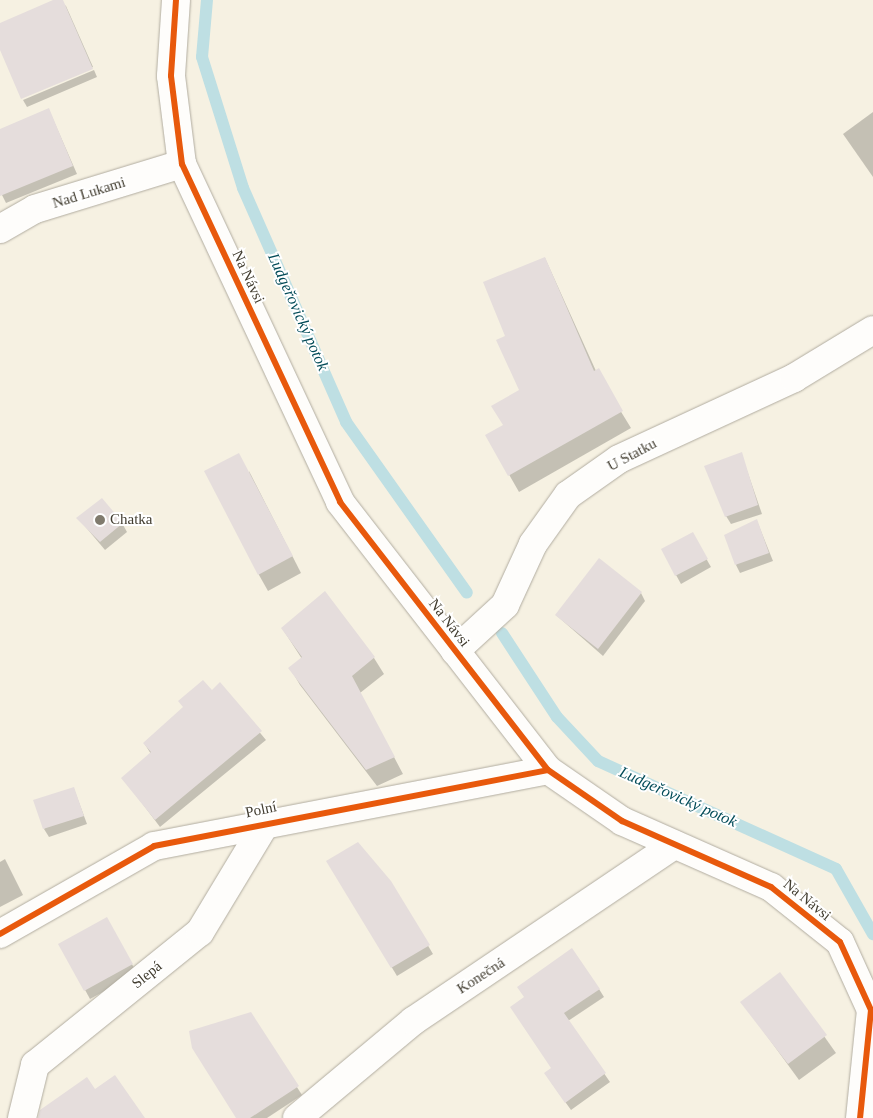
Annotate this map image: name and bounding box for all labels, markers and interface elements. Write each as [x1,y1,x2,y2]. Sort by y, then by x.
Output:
street label: Nad Lukami [50,173,128,213]
street label: Na Návsi [228,248,268,306]
water label: Ludgeřovický potok [263,250,333,374]
street label: U Statku [604,435,660,475]
place label: Chatka [110,511,152,529]
marker: Chatka [94,514,106,526]
street label: Na Návsi [425,595,473,651]
water label: Ludgeřovický potok [616,762,740,832]
street label: Polní [244,798,278,822]
street label: Na Návsi [779,875,835,925]
street label: Konečná [454,954,508,998]
street label: Slepá [128,958,166,992]

